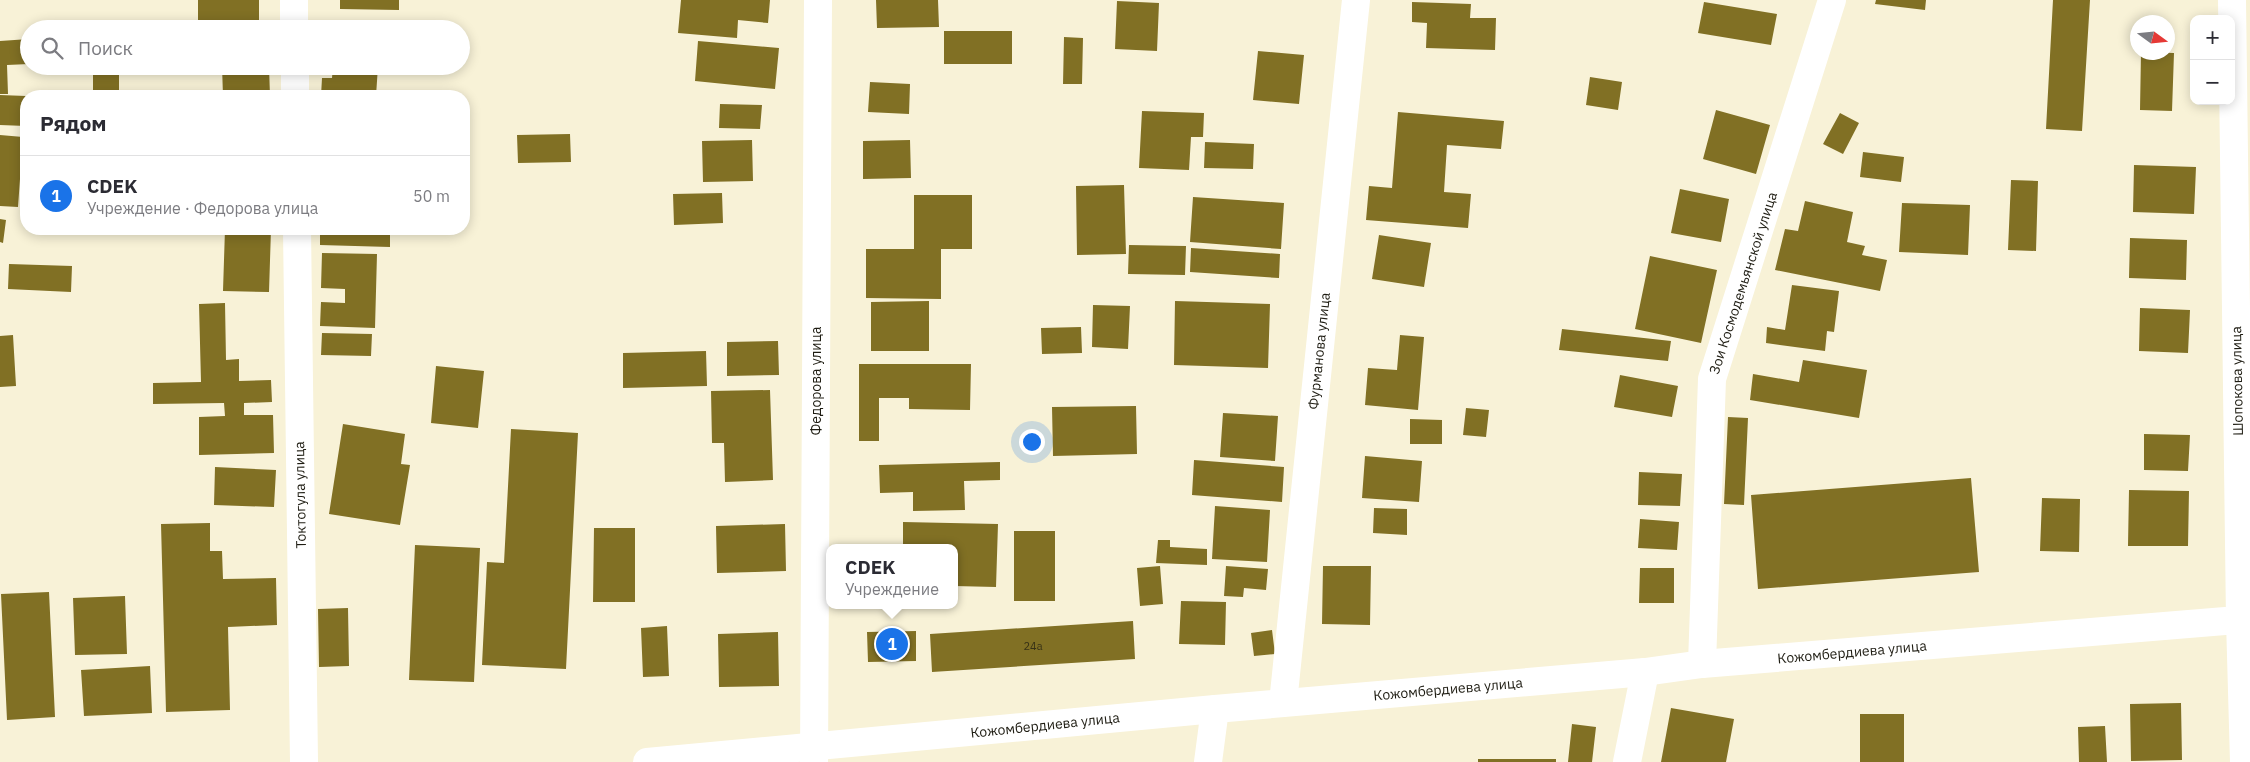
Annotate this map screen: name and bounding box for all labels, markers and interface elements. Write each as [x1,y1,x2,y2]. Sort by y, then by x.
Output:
north arrow [2130,15,2175,60]
map controls [2190,15,2235,105]
button: + [2190,15,2235,60]
search box [20,20,470,75]
icon: search [38,34,66,62]
text: Поиск [78,36,133,60]
button: − [2190,60,2235,105]
text: Рядом [40,109,107,137]
text: CDEK [87,174,137,198]
text: 1 [51,186,61,206]
text: 50 m [413,186,450,206]
street label: Зои Космодемьянской улица [1705,189,1781,376]
text: Учреждение · Федорова улица [87,198,318,218]
street label: Фурманова улица [1304,291,1334,410]
street label: Шопокова улица [2227,325,2247,436]
street label: Федорова улица [807,326,825,435]
your location [1019,429,1045,455]
street label: Токтогула улица [290,441,310,549]
popup [826,544,958,609]
text: CDEK [845,555,895,579]
text: Учреждение [845,579,939,599]
pin: 1 [876,625,908,663]
street label: Кожомбердиева улица [1777,636,1928,667]
house number: 24а [1023,639,1043,653]
street label: Кожомбердиева улица [1373,673,1524,704]
street label: Кожомбердиева улица [970,708,1121,742]

